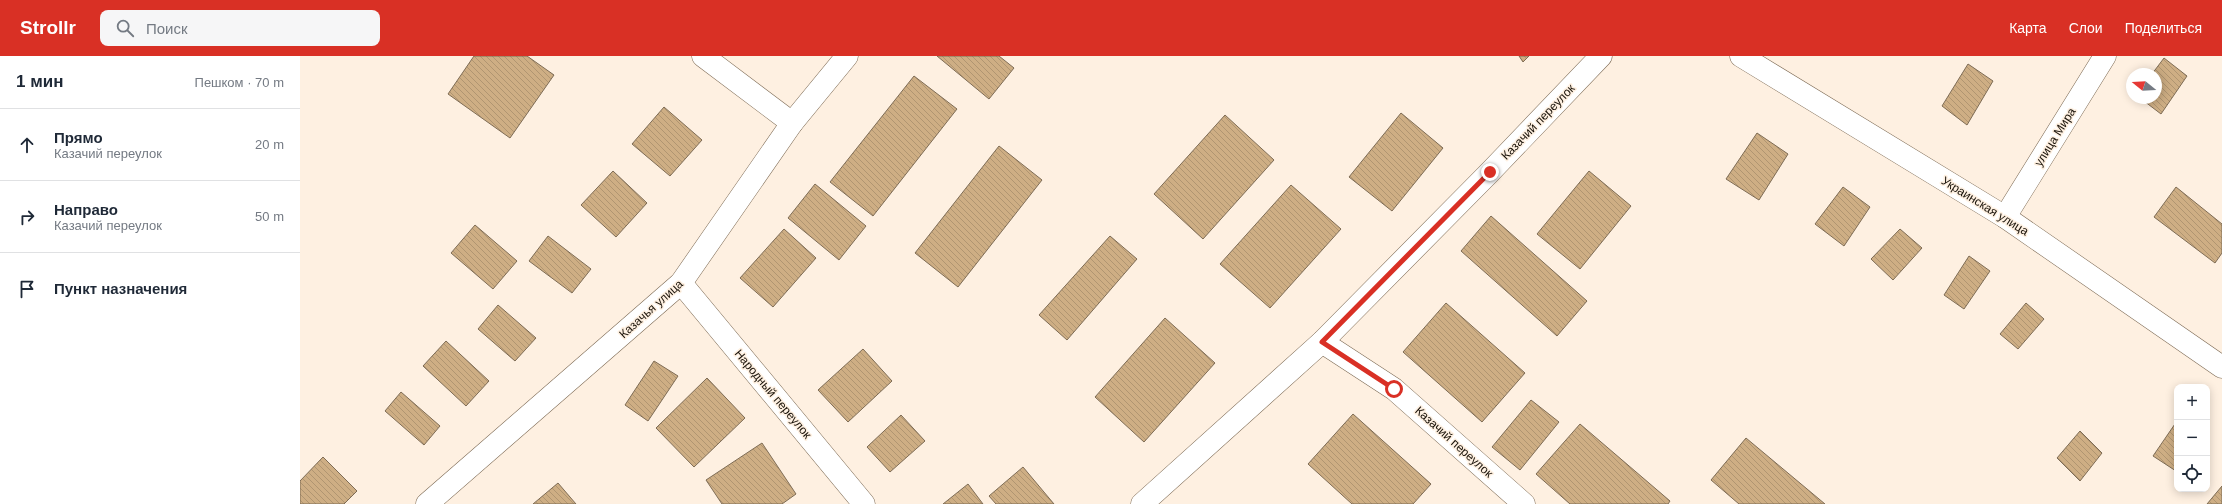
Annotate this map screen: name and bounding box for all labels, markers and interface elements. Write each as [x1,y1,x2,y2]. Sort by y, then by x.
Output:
search box [100,10,380,46]
text: Strollr [20,17,76,38]
icon: search [114,17,136,39]
text: Поиск [146,20,188,37]
text: Карта [2009,20,2047,36]
text: Слои [2069,20,2103,36]
text: Поделиться [2125,20,2202,36]
north arrow [2126,68,2162,104]
text: 1 мин [16,72,63,91]
text: Пешком · 70 m [195,75,284,90]
street label: Казачий переулок [1498,81,1578,163]
street label: улица Мира [2031,105,2079,169]
text: Прямо [54,129,103,146]
icon: ahead [16,134,38,156]
text: 20 m [255,137,284,152]
text: Казачий переулок [54,146,162,161]
route end [1481,163,1499,181]
street label: Украинская улица [1939,174,2031,239]
text: Направо [54,201,118,218]
icon: right [16,206,38,228]
text: 50 m [255,209,284,224]
text: Казачий переулок [54,218,162,233]
street label: Казачья улица [616,277,686,341]
icon: arrive [16,278,38,300]
text: Пункт назначения [54,280,187,297]
street label: Народный переулок [732,347,815,442]
route start [1385,380,1403,398]
map controls [2174,384,2210,492]
button: + [2174,384,2210,420]
street label: Казачий переулок [1412,403,1496,481]
button: − [2174,420,2210,456]
button: locate [2174,456,2210,492]

